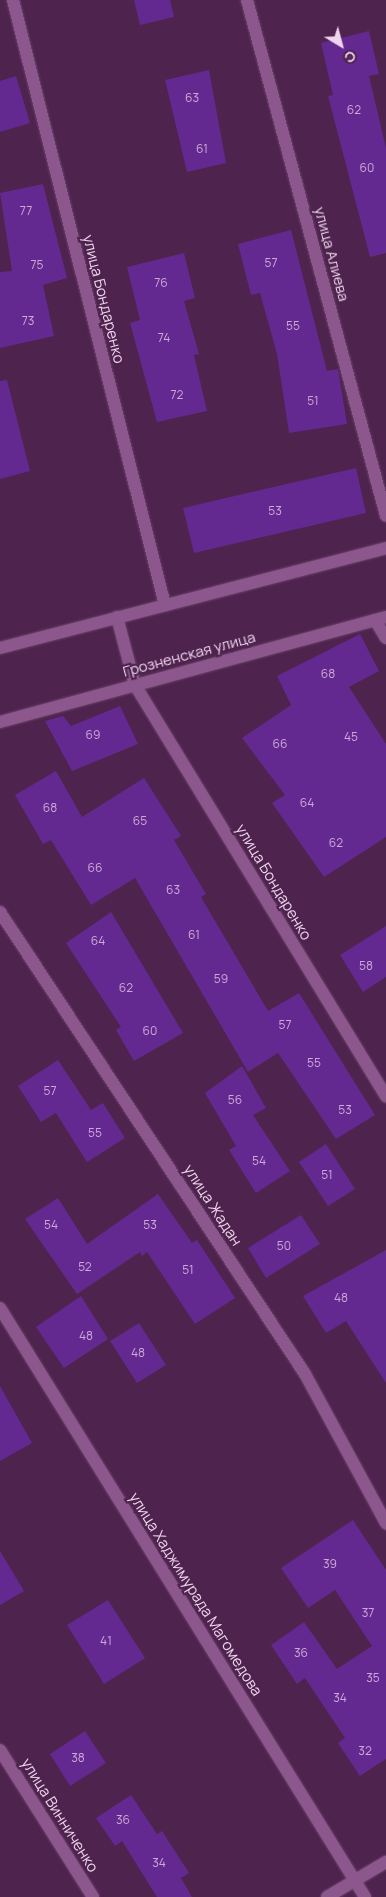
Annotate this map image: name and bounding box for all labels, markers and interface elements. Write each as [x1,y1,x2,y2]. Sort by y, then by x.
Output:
north arrow [316,20,366,70]
text: С [340,47,360,68]
house number: 63 [185,91,199,105]
house number: 62 [347,103,361,117]
house number: 61 [196,142,208,156]
house number: 60 [360,161,374,175]
house number: 77 [20,204,32,218]
street label: улица Алиева [311,205,353,303]
street label: улица Бондаренко [79,233,129,365]
house number: 57 [265,256,277,270]
house number: 75 [31,258,43,272]
house number: 76 [154,276,168,290]
house number: 73 [22,314,34,328]
house number: 55 [286,319,300,333]
house number: 74 [158,331,170,345]
house number: 72 [171,388,183,402]
house number: 51 [307,394,319,408]
house number: 53 [268,504,282,518]
street label: Грозненская улица [121,628,257,680]
house number: 68 [321,667,335,681]
house number: 69 [86,728,100,742]
house number: 45 [344,730,358,744]
house number: 66 [273,737,287,751]
house number: 64 [300,796,314,810]
house number: 68 [43,801,57,815]
house number: 65 [133,814,147,828]
street label: улица Бондаренко [232,821,316,943]
house number: 62 [329,836,343,850]
house number: 66 [88,861,102,875]
house number: 63 [166,883,180,897]
house number: 61 [188,928,200,942]
house number: 64 [91,934,105,948]
house number: 58 [359,959,373,973]
house number: 59 [214,972,228,986]
house number: 62 [119,981,133,995]
house number: 57 [279,1018,291,1032]
house number: 60 [143,1024,157,1038]
house number: 55 [307,1056,321,1070]
house number: 57 [44,1084,56,1098]
house number: 56 [228,1093,242,1107]
house number: 53 [338,1103,352,1117]
house number: 55 [88,1126,102,1140]
house number: 54 [252,1154,266,1168]
street label: улица Жадан [180,1161,246,1249]
house number: 51 [321,1168,333,1182]
house number: 54 [44,1218,58,1232]
house number: 53 [143,1218,157,1232]
house number: 50 [277,1239,291,1253]
house number: 52 [78,1260,92,1274]
house number: 51 [182,1263,194,1277]
house number: 48 [334,1291,348,1305]
house number: 48 [79,1329,93,1343]
house number: 48 [131,1346,145,1360]
street label: улица Хаджимурада Магомедова [126,1489,266,1699]
house number: 39 [323,1557,337,1571]
house number: 37 [362,1606,374,1620]
house number: 41 [100,1634,112,1648]
house number: 36 [294,1646,308,1660]
house number: 35 [366,1671,380,1685]
house number: 34 [333,1691,347,1705]
house number: 32 [358,1744,372,1758]
house number: 38 [71,1751,85,1765]
street label: улица Винниченко [18,1755,102,1875]
house number: 36 [116,1813,130,1827]
house number: 34 [152,1856,166,1870]

